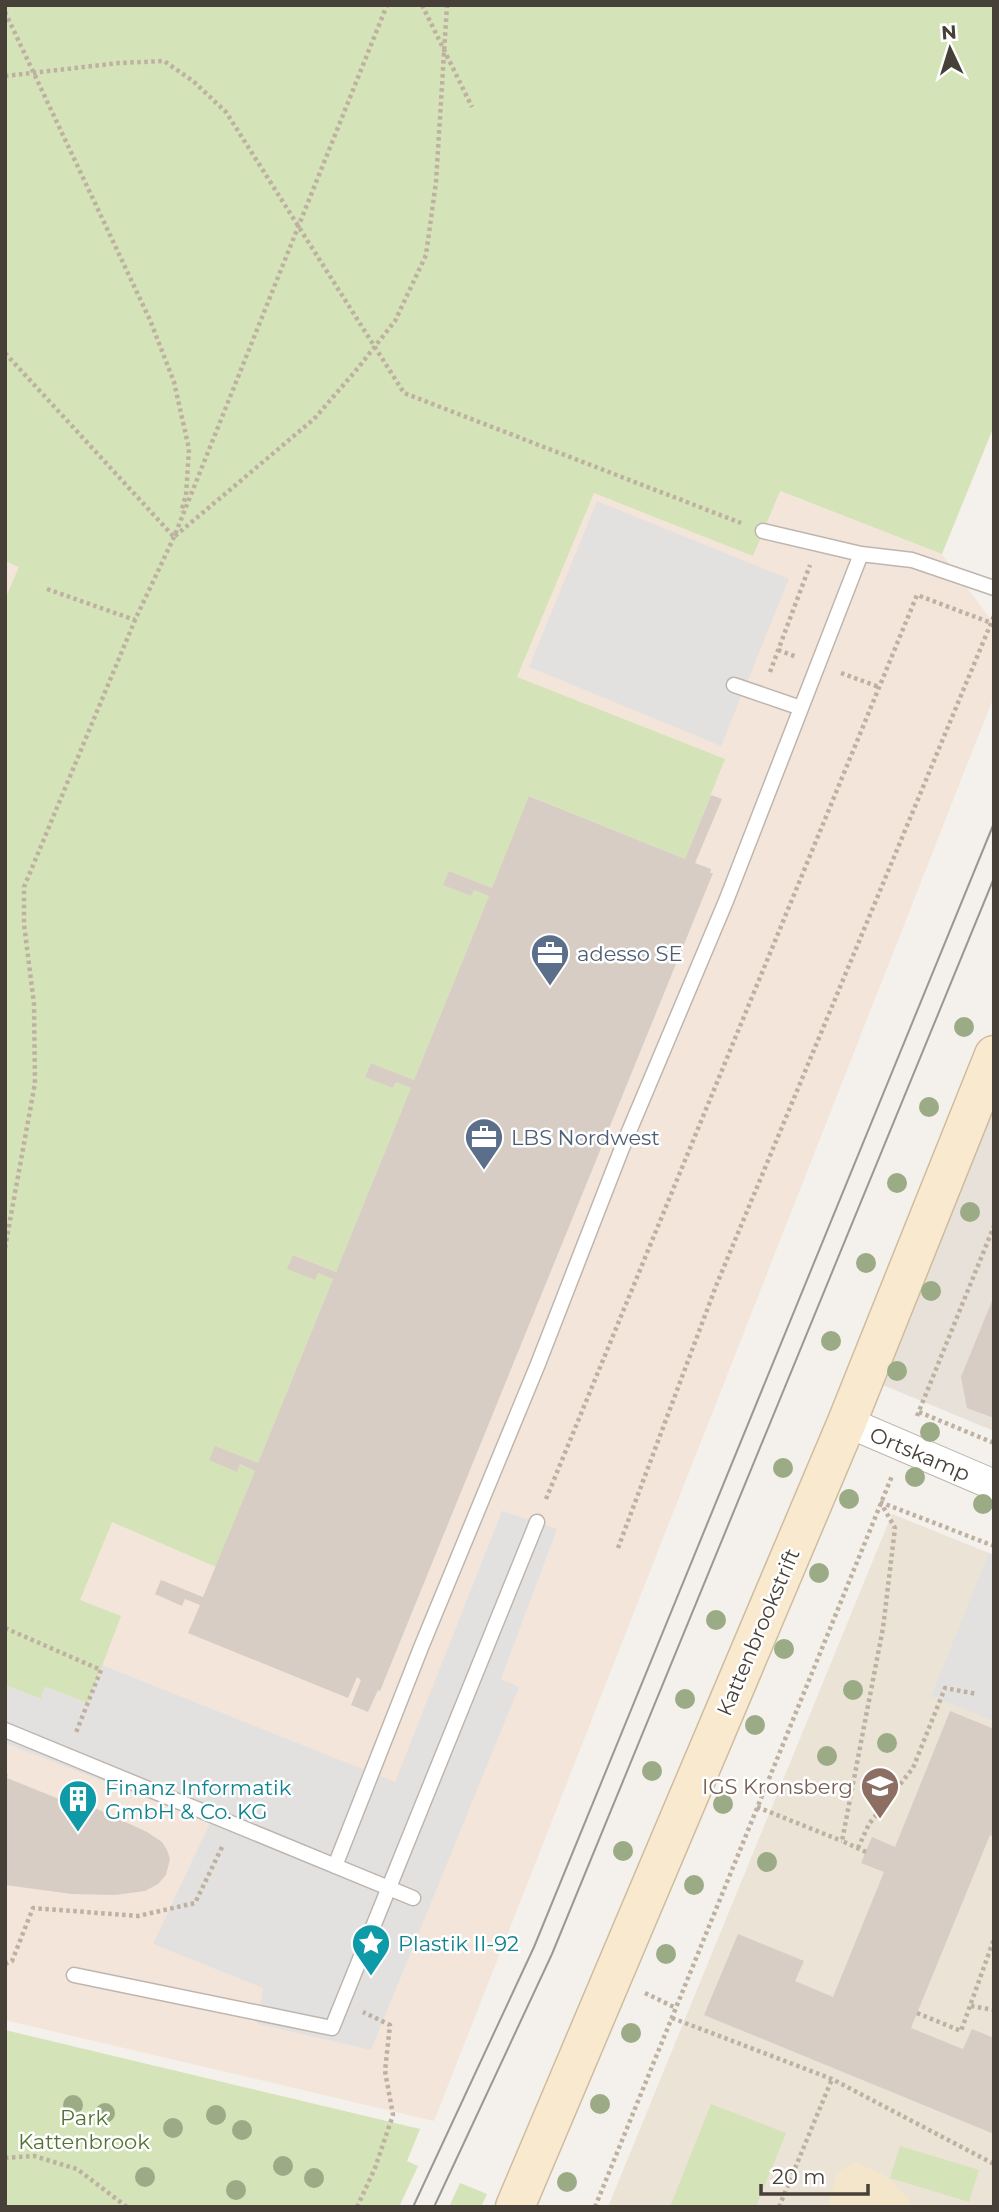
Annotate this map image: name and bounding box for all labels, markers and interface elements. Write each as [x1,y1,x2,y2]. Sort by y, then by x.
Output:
north arrow [915,14,985,84]
text: N [940,21,957,45]
office icon: adesso SE [529,932,571,987]
place label: adesso SE [577,941,682,966]
office icon: LBS Nordwest [463,1116,505,1171]
place label: LBS Nordwest [511,1125,660,1150]
street label: Ortskamp [866,1422,974,1486]
street label: Kattenbrookstrift [711,1544,805,1720]
school or university icon: IGS Kronsberg [859,1765,901,1820]
place label: IGS Kronsberg [702,1774,853,1799]
place label: Finanz Informatik GmbH & Co. KG [105,1775,292,1824]
building icon: Finanz Informatik GmbH & Co. KG [57,1778,99,1833]
place icon: Plastik II-92 [350,1922,392,1977]
place label: Plastik II-92 [398,1931,519,1956]
park label: Park Kattenbrook [18,2105,150,2154]
scale bar [761,2152,868,2196]
text: 20 m [772,2164,826,2189]

